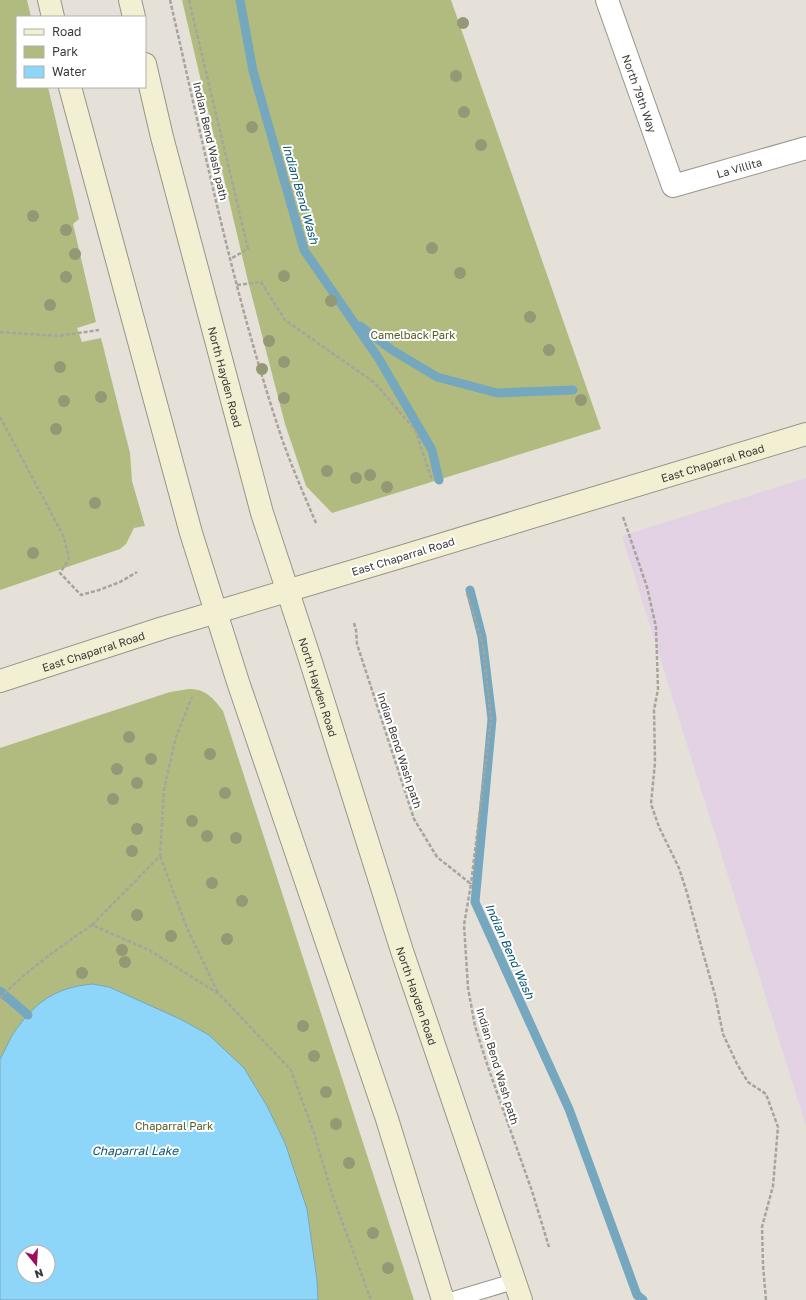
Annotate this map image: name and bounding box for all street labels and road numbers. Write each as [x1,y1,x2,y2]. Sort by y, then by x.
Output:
street label: North 79th Way [620,52,660,134]
street label: Indian Bend Wash path [191,80,231,202]
street label: La Villita [715,155,763,180]
street label: North Hayden Road [206,325,245,428]
street label: East Chaparral Road [659,441,766,484]
street label: East Chaparral Road [350,534,456,578]
street label: East Chaparral Road [40,628,146,673]
street label: North Hayden Road [297,636,341,738]
street label: Indian Bend Wash path [375,690,425,810]
street label: North Hayden Road [394,945,440,1047]
street label: Indian Bend Wash path [474,1006,522,1126]

